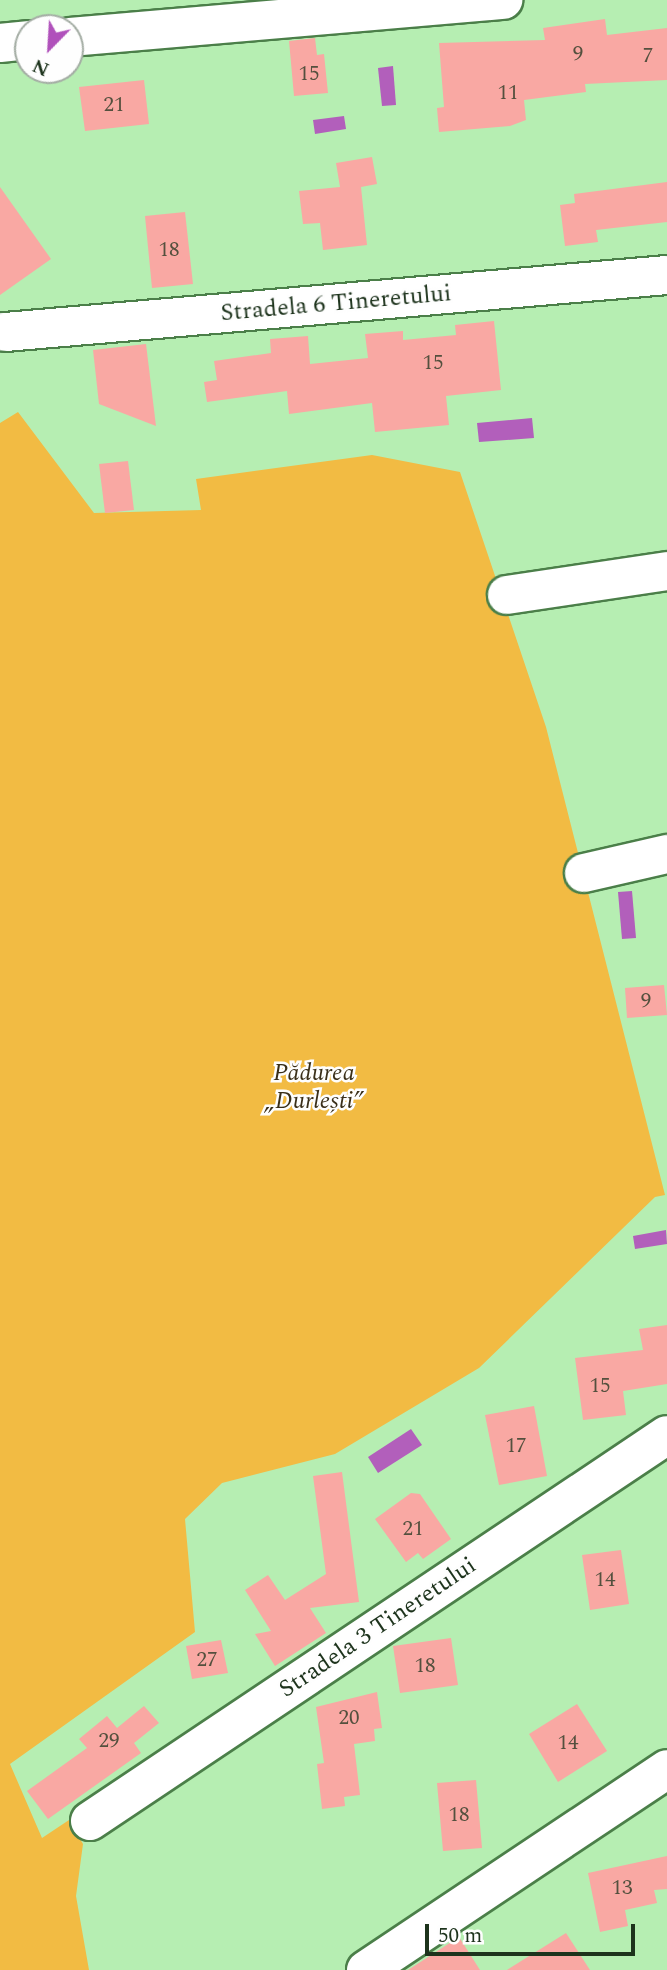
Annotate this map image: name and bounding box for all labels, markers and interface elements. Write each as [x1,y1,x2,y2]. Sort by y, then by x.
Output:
north arrow [14,14,84,84]
house number: 9 [573,41,583,67]
house number: 7 [643,43,653,69]
text: N [28,50,54,83]
house number: 15 [299,61,319,87]
house number: 11 [498,80,518,106]
house number: 21 [104,92,124,118]
house number: 18 [159,237,179,263]
street label: Stradela 6 Tineretului [219,280,453,328]
house number: 15 [423,350,443,376]
house number: 9 [641,988,651,1014]
park label: Pădurea „Durlești” [265,1060,363,1116]
house number: 15 [590,1373,610,1399]
house number: 17 [506,1433,526,1459]
house number: 21 [403,1516,423,1542]
street label: Stradela 3 Tineretului [274,1551,482,1705]
house number: 14 [595,1567,615,1593]
house number: 27 [197,1647,217,1673]
house number: 18 [415,1653,435,1679]
house number: 20 [339,1705,359,1731]
house number: 29 [99,1728,119,1754]
house number: 14 [558,1730,578,1756]
house number: 18 [449,1802,469,1828]
house number: 13 [612,1875,632,1901]
scale bar [429,1910,639,1954]
text: 50 m [438,1920,482,1952]

